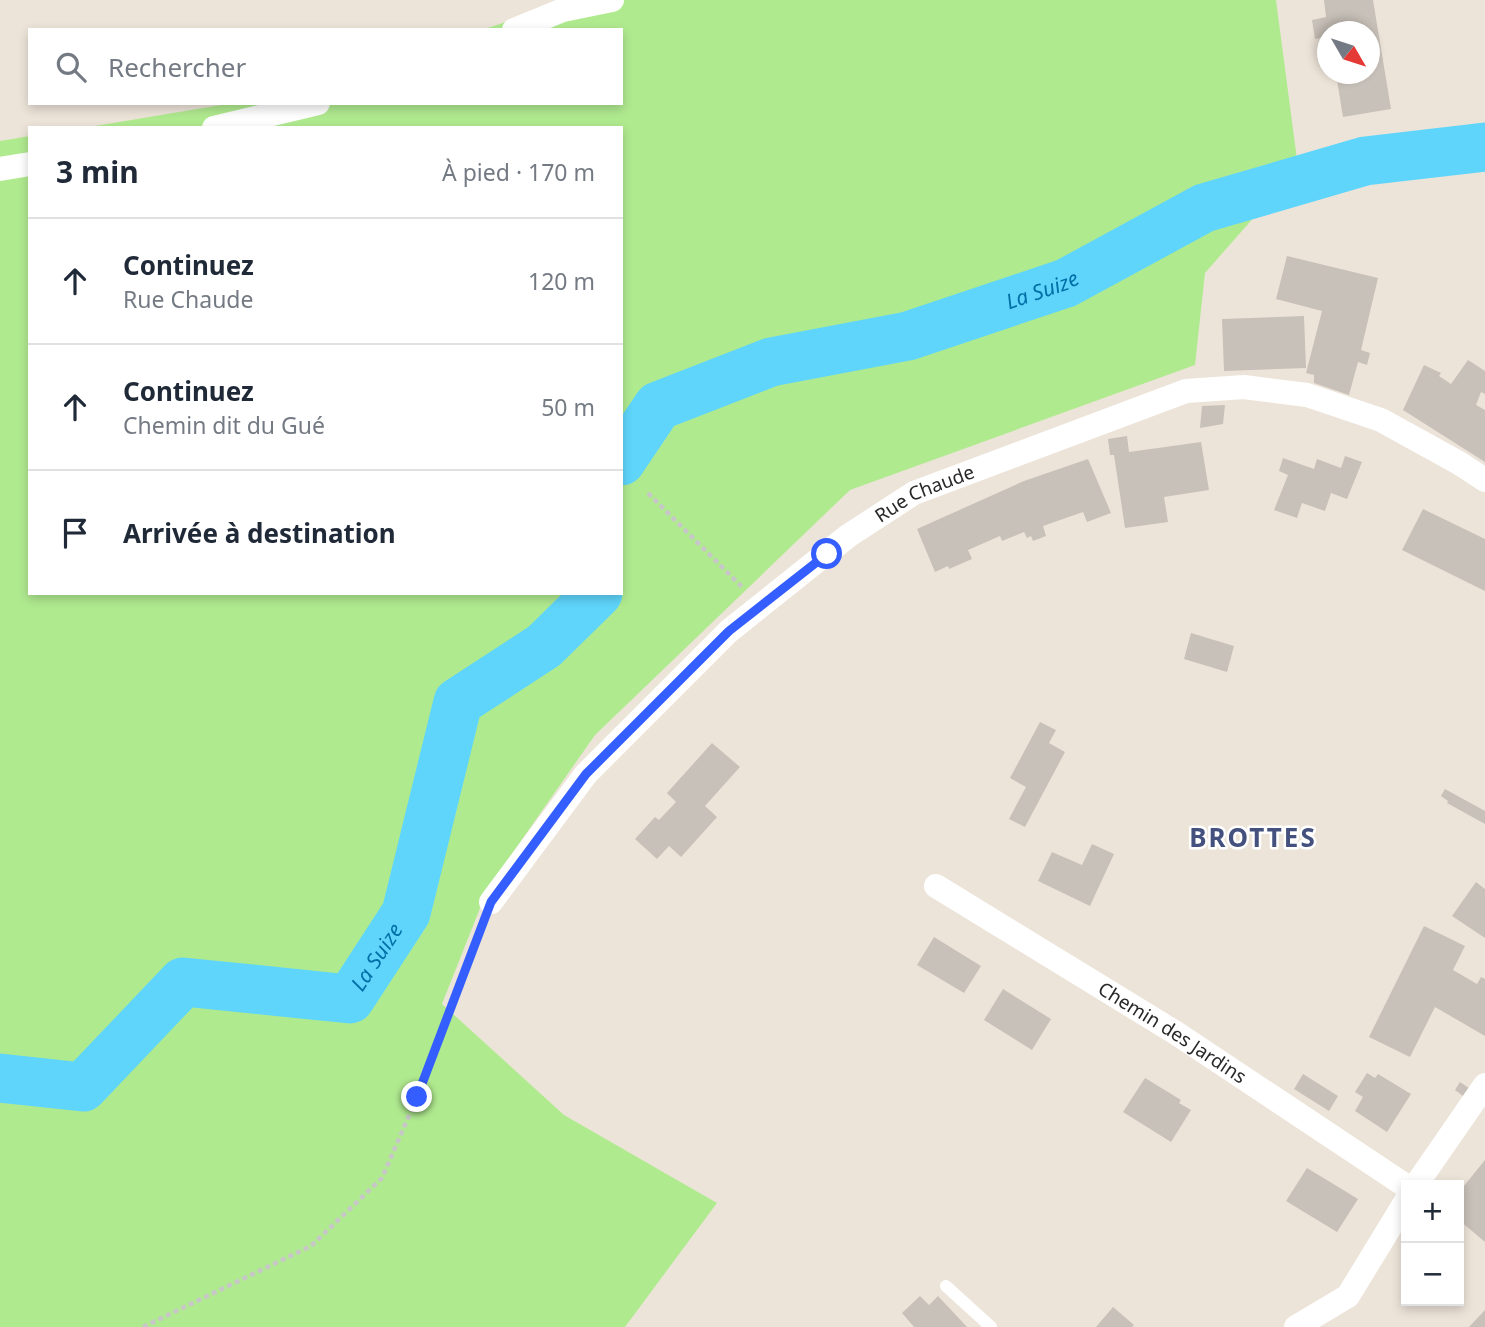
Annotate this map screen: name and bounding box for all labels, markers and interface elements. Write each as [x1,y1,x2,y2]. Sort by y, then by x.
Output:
north arrow [1317,21,1380,84]
search box [28,28,623,105]
icon: search [52,48,90,86]
text: Rechercher [108,49,246,85]
text: 3 min [56,151,139,192]
text: À pied · 170 m [442,156,595,188]
text: Continuez [123,247,254,283]
icon: ahead [56,262,94,300]
water label: La Suize [1002,264,1084,315]
text: 120 m [528,265,595,297]
text: Rue Chaude [123,283,253,315]
text: Continuez [123,373,254,409]
icon: ahead [56,388,94,426]
text: 50 m [541,391,595,423]
text: Chemin dit du Gué [123,409,325,441]
street label: Rue Chaude [870,459,978,528]
icon: arrive [56,514,94,552]
text: Arrivée à destination [123,515,396,551]
route start [811,538,842,569]
district label: BROTTES [1189,819,1317,855]
water label: La Suize [344,918,409,996]
street label: Chemin des Jardins [1093,975,1252,1089]
route end [401,1081,432,1112]
map controls [1401,1180,1464,1306]
button: + [1401,1180,1464,1243]
button: − [1401,1243,1464,1306]

